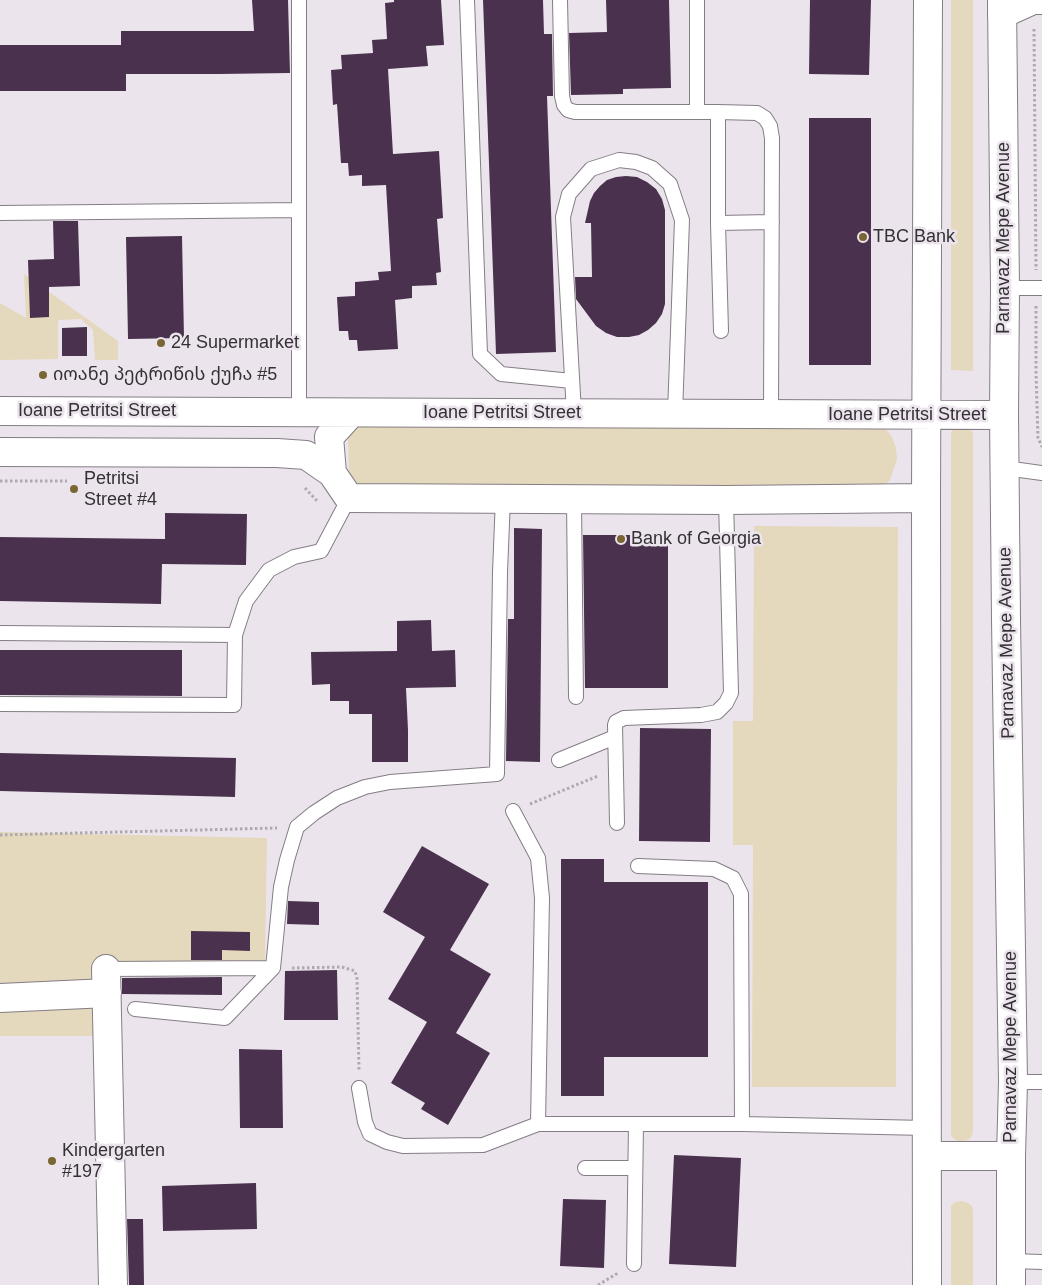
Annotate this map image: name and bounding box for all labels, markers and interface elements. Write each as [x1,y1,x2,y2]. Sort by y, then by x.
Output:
street label: Parnavaz Mepe Avenue [993,142,1015,334]
place label: TBC Bank [873,226,955,248]
marker: TBC Bank [857,231,869,243]
place label: 24 Supermarket [171,332,299,354]
marker: 24 Supermarket [155,337,167,349]
place label: იოანე პეტრიწის ქუჩა #5 [53,364,277,386]
marker: იოანე პეტრიწის ქუჩა #5 [37,369,49,381]
street label: Ioane Petritsi Street [18,400,176,422]
street label: Ioane Petritsi Street [423,402,581,424]
street label: Ioane Petritsi Street [828,404,986,426]
place label: Petritsi Street #4 [84,468,157,510]
marker: Petritsi Street #4 [68,483,80,495]
place label: Bank of Georgia [631,528,761,550]
marker: Bank of Georgia [615,533,627,545]
street label: Parnavaz Mepe Avenue [995,547,1019,739]
street label: Parnavaz Mepe Avenue [1000,951,1022,1143]
place label: Kindergarten #197 [62,1140,165,1182]
marker: Kindergarten #197 [46,1155,58,1167]

